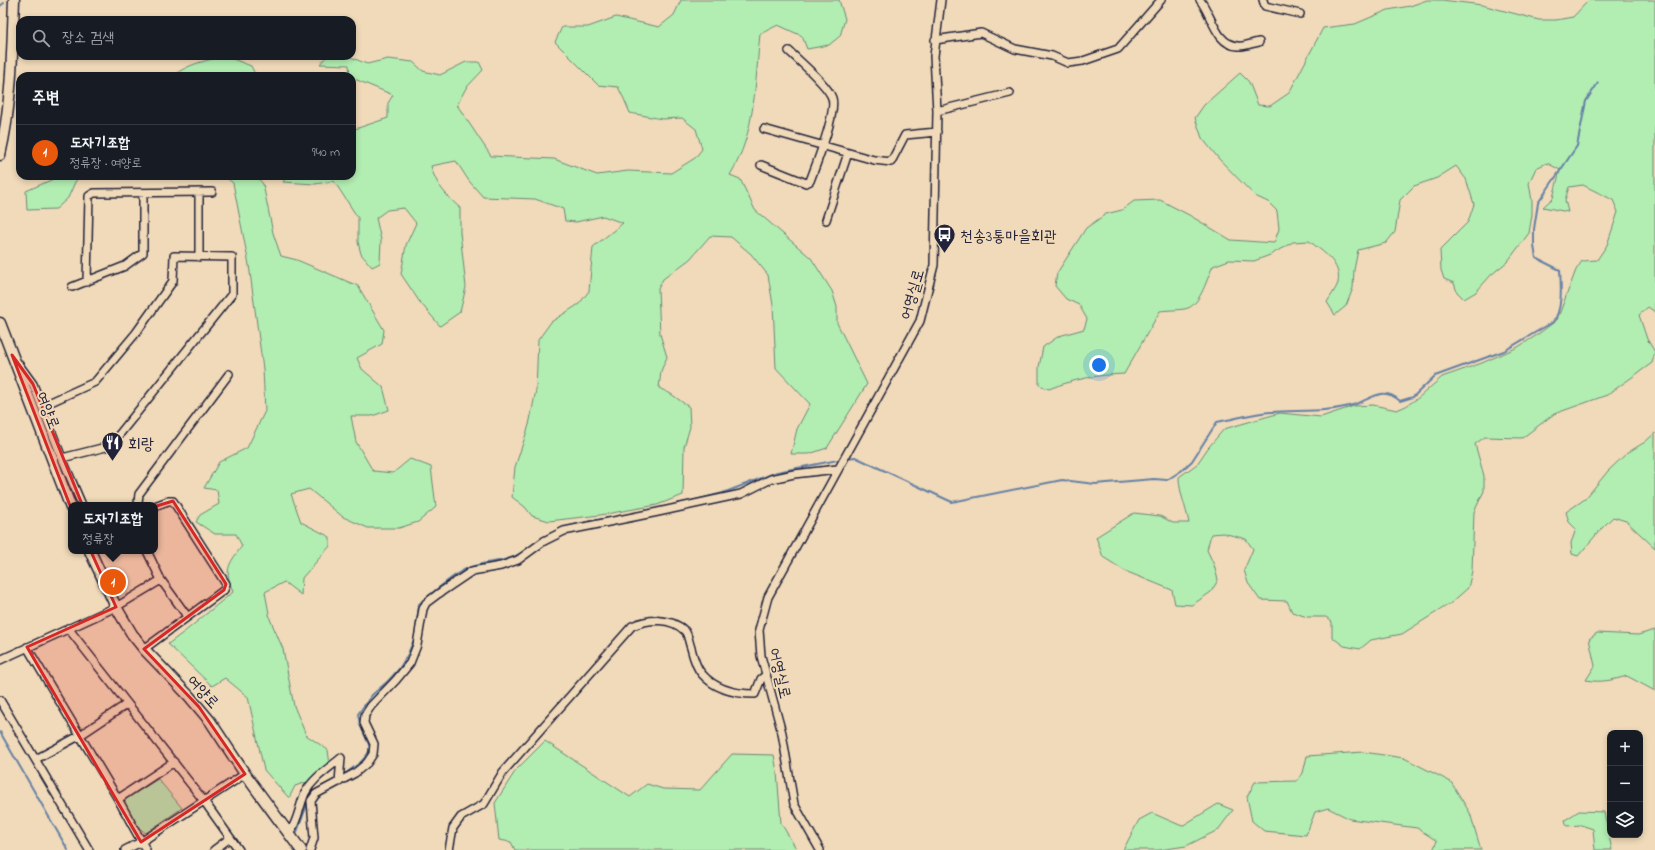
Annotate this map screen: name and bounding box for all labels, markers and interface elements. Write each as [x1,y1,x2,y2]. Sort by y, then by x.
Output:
search box [16,16,356,60]
icon: search [30,27,52,49]
text: 장소 검색 [62,27,114,49]
text: 주변 [32,86,59,111]
text: 도자기조합 [70,132,130,154]
text: 1 [43,143,47,162]
text: 940 m [312,143,340,162]
text: 정류장 · 여양로 [70,154,142,173]
bus stop icon: 천송3통마을회관 [932,222,958,255]
place label: 천송3통마을회관 [960,225,1057,249]
street label: 어영실로 [894,266,932,323]
your location [1089,355,1109,375]
street label: 여양로 [29,388,65,433]
restaurant icon: 회랑 [99,430,125,463]
place label: 회랑 [128,433,154,457]
popup [68,502,158,554]
text: 도자기조합 [83,508,143,530]
text: 정류장 [83,530,114,549]
pin: 1 [100,567,126,597]
street label: 어영실로 [762,646,797,701]
street label: 여양로 [181,670,224,715]
map controls [1607,730,1643,838]
button: + [1607,730,1643,766]
button: − [1607,766,1643,802]
button: layers [1607,802,1643,838]

